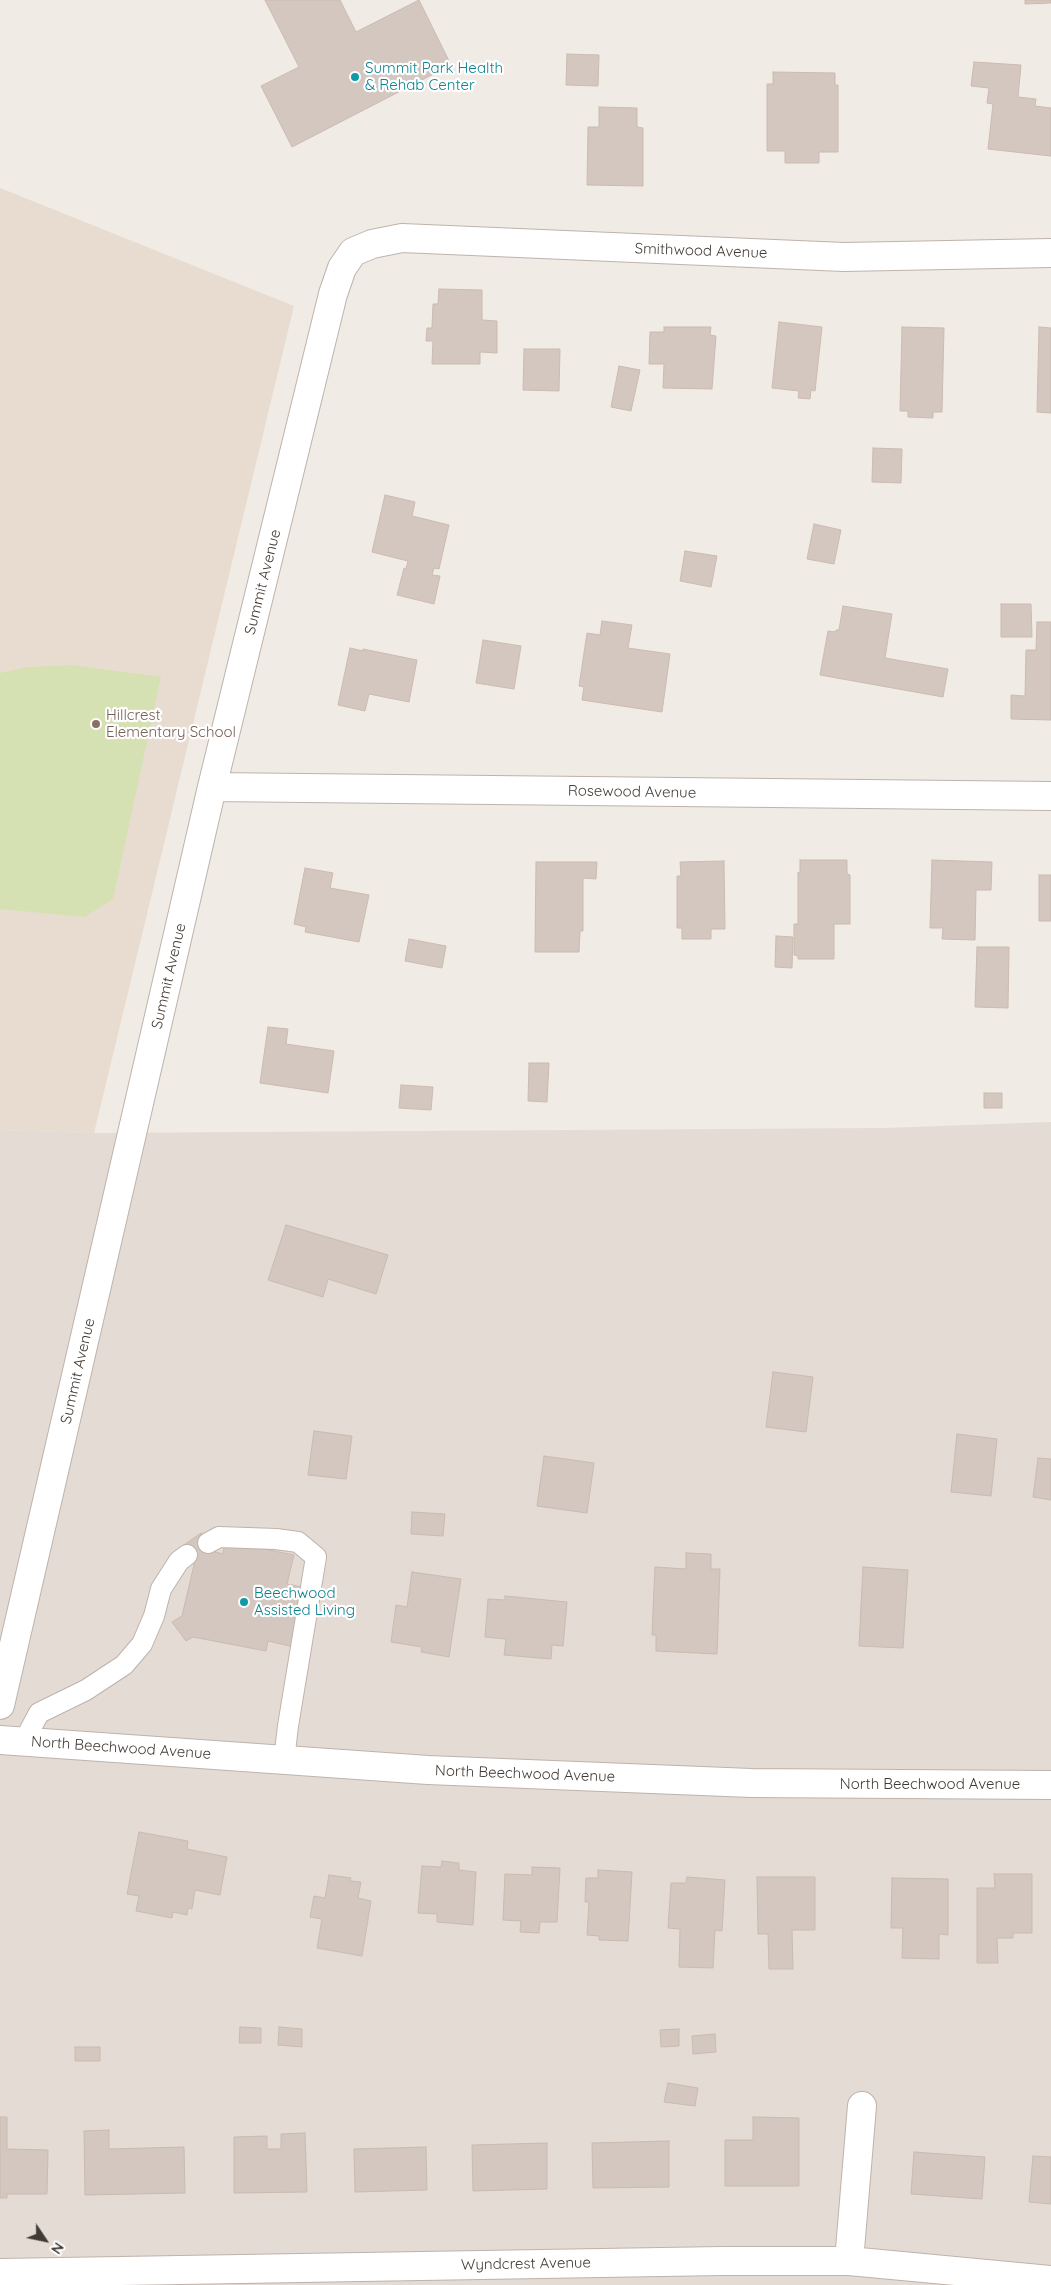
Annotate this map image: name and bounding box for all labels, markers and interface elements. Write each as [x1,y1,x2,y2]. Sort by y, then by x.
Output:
place label: Summit Park Health & Rehab Center [365,59,503,94]
marker: Summit Park Health & Rehab Center [349,71,361,83]
street label: Smithwood Avenue [634,240,768,262]
street label: Summit Avenue [241,527,285,637]
place label: Hillcrest Elementary School [106,706,236,741]
marker: Hillcrest Elementary School [90,718,102,730]
street label: Rosewood Avenue [568,782,696,802]
street label: Summit Avenue [148,921,190,1031]
street label: Summit Avenue [57,1316,99,1426]
place label: Beechwood Assisted Living [254,1584,355,1619]
marker: Beechwood Assisted Living [238,1596,250,1608]
street label: North Beechwood Avenue [30,1733,212,1763]
street label: North Beechwood Avenue [435,1762,615,1786]
street label: North Beechwood Avenue [840,1775,1020,1793]
north arrow [20,2215,70,2265]
text: N [47,2239,68,2258]
street label: Wyndcrest Avenue [461,2254,591,2274]

